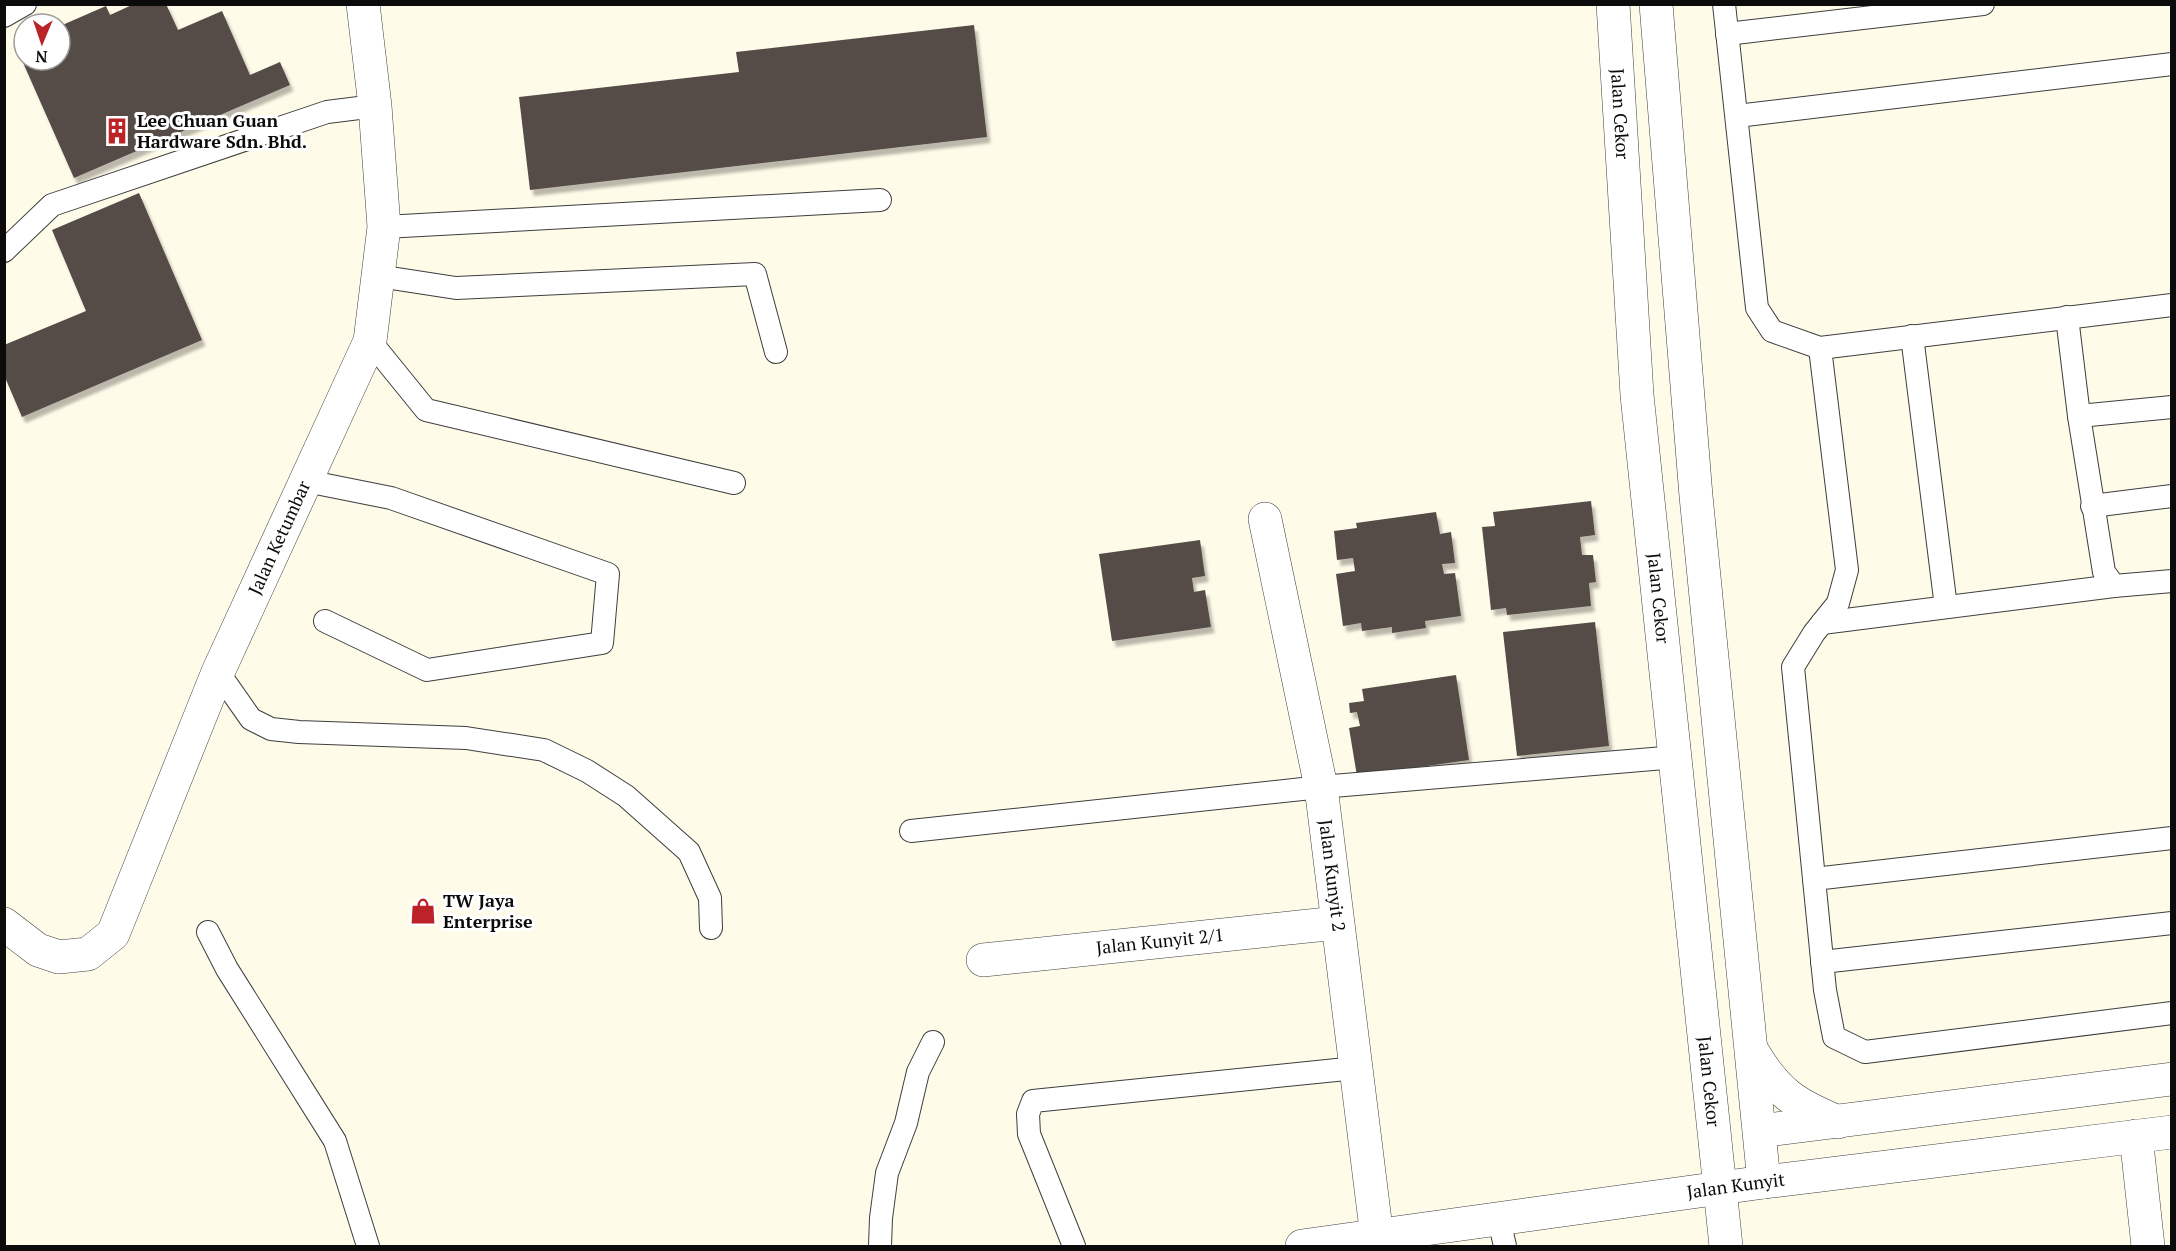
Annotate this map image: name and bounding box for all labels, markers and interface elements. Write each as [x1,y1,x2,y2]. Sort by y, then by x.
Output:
north arrow [12,12,72,72]
text: N [35,46,48,68]
street label: Jalan Cekor [1606,68,1636,160]
place label: Lee Chuan Guan Hardware Sdn. Bhd. [137,108,307,153]
building icon: Lee Chuan Guan Hardware Sdn. Bhd. [102,116,132,146]
street label: Jalan Ketumbar [242,476,315,598]
street label: Jalan Cekor [1643,552,1676,645]
street label: Jalan Kunyit 2 [1314,818,1352,933]
place label: TW Jaya Enterprise [443,888,533,933]
shop icon: TW Jaya Enterprise [408,896,438,926]
street label: Jalan Kunyit 2/1 [1095,922,1225,959]
street label: Jalan Cekor [1693,1035,1726,1128]
street label: Jalan Kunyit [1685,1167,1786,1204]

